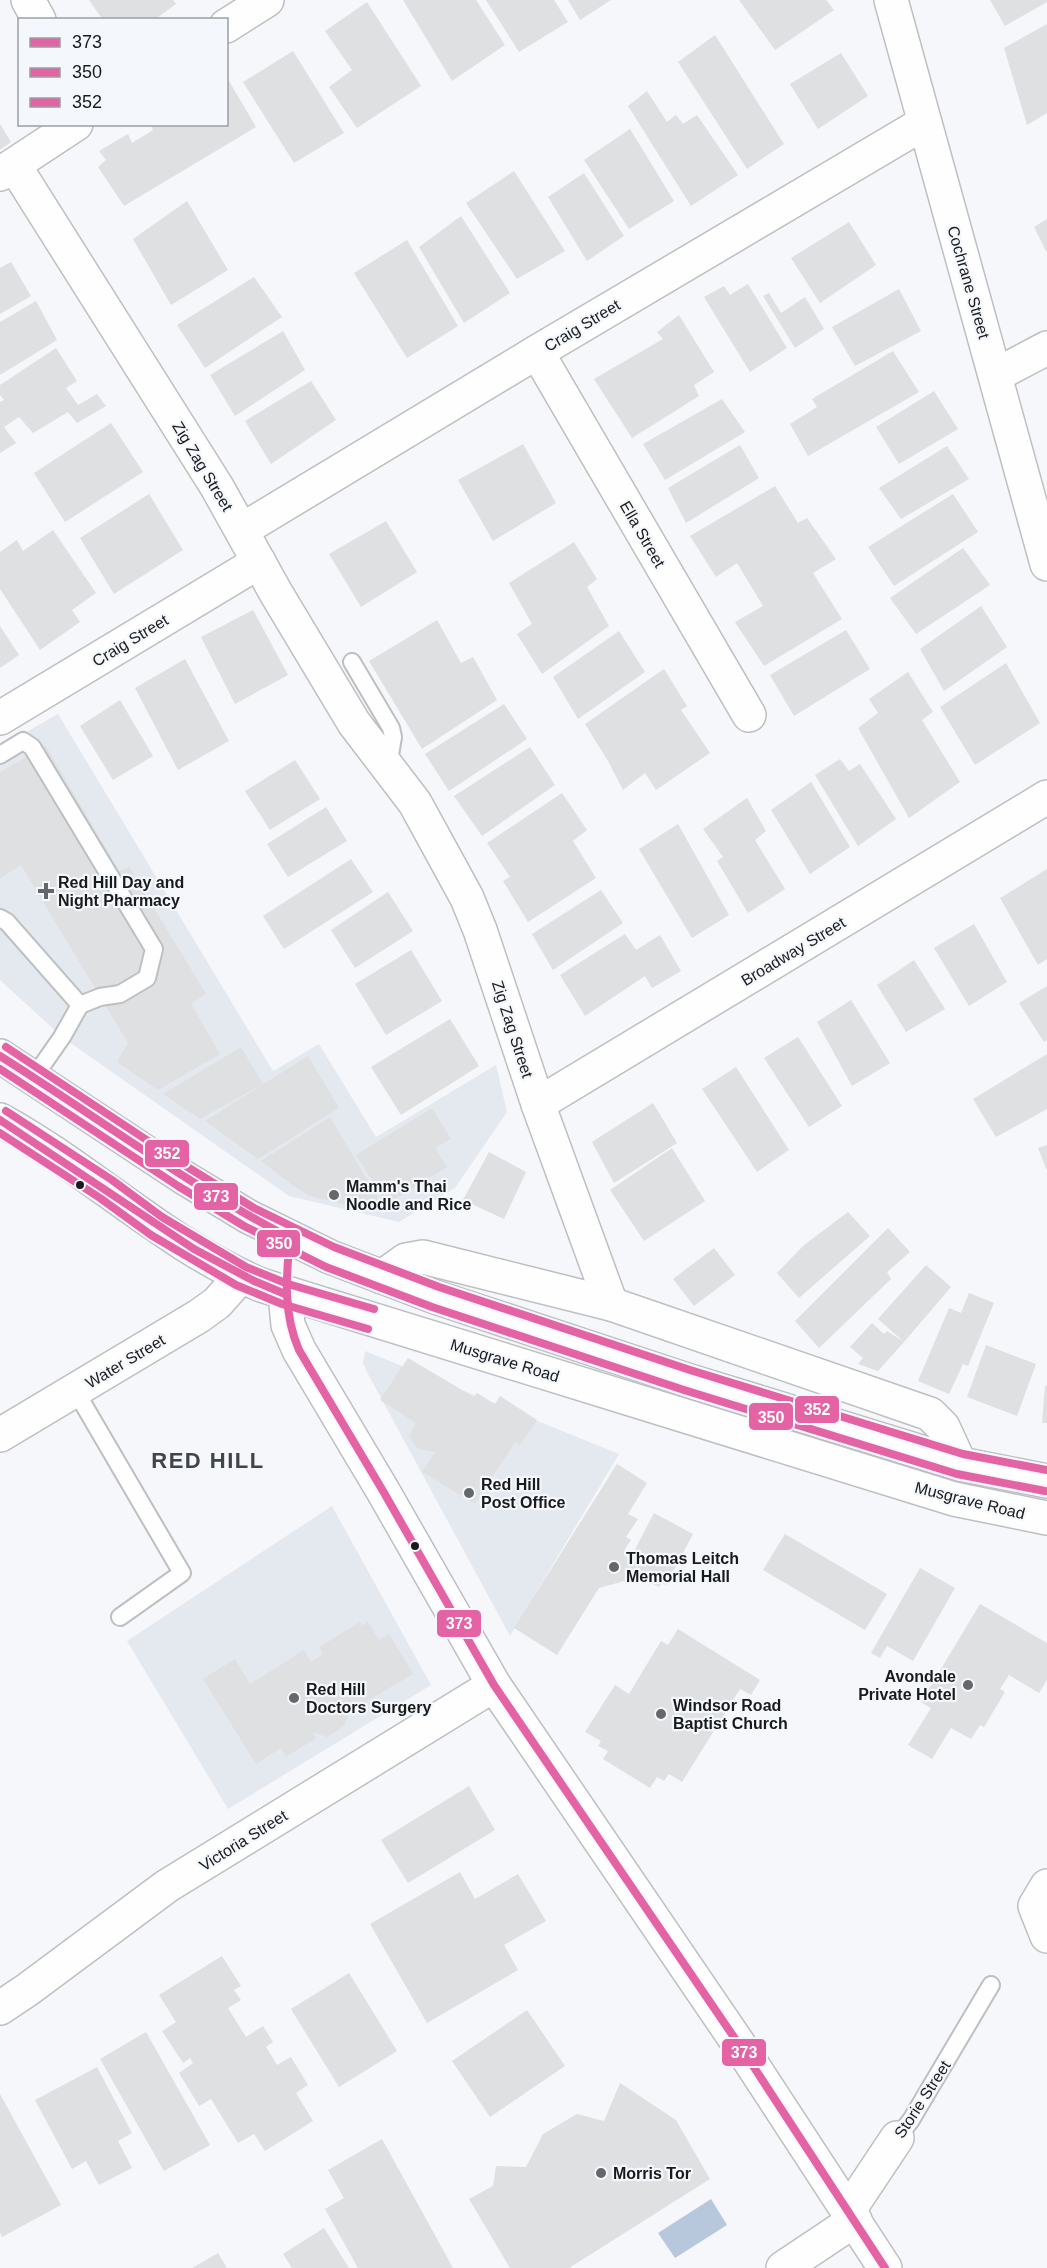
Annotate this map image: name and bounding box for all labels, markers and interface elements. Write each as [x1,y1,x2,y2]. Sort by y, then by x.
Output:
legend [18,18,228,126]
text: 373 [72,32,102,52]
text: 350 [72,62,102,82]
text: 352 [72,92,102,112]
street label: Cochrane Street [944,224,993,341]
street label: Craig Street [541,296,624,355]
street label: Zig Zag Street [169,418,236,515]
street label: Ella Street [617,498,669,571]
street label: Craig Street [89,611,172,670]
place label: Red Hill Day and Night Pharmacy [58,874,184,909]
marker: Red Hill Day and Night Pharmacy [39,884,53,898]
street label: Broadway Street [738,913,849,989]
street label: Zig Zag Street [489,978,536,1081]
line badge: 352 [144,1139,190,1168]
text: 352 [154,1145,180,1162]
place label: Mamm's Thai Noodle and Rice [346,1178,471,1213]
unlabelled marker [74,1179,86,1191]
line badge: 373 [193,1182,239,1211]
text: 373 [203,1188,229,1205]
marker: Mamm's Thai Noodle and Rice [327,1188,341,1202]
line badge: 350 [256,1229,301,1258]
text: 350 [266,1235,292,1252]
street label: Water Street [83,1331,168,1392]
street label: Musgrave Road [448,1336,561,1385]
line badge: 352 [794,1395,840,1424]
text: 352 [804,1401,830,1418]
line badge: 350 [748,1402,794,1431]
text: 350 [758,1409,784,1426]
district label: RED HILL [151,1448,265,1473]
place label: Red Hill Post Office [481,1476,566,1511]
street label: Musgrave Road [913,1479,1027,1522]
marker: Red Hill Post Office [462,1486,476,1500]
unlabelled marker [409,1540,421,1552]
place label: Thomas Leitch Memorial Hall [626,1550,739,1585]
marker: Thomas Leitch Memorial Hall [607,1560,621,1574]
line badge: 373 [436,1609,482,1638]
text: 373 [446,1615,472,1632]
place label: Avondale Private Hotel [858,1668,956,1703]
marker: Avondale Private Hotel [961,1678,975,1692]
place label: Red Hill Doctors Surgery [306,1681,431,1716]
marker: Red Hill Doctors Surgery [287,1691,301,1705]
place label: Windsor Road Baptist Church [673,1697,788,1732]
marker: Windsor Road Baptist Church [654,1707,668,1721]
street label: Victoria Street [196,1806,291,1874]
line badge: 373 [721,2038,767,2067]
text: 373 [731,2044,757,2061]
street label: Storie Street [891,2057,954,2141]
place label: Morris Tor [613,2165,691,2182]
marker: Morris Tor [594,2166,608,2180]

